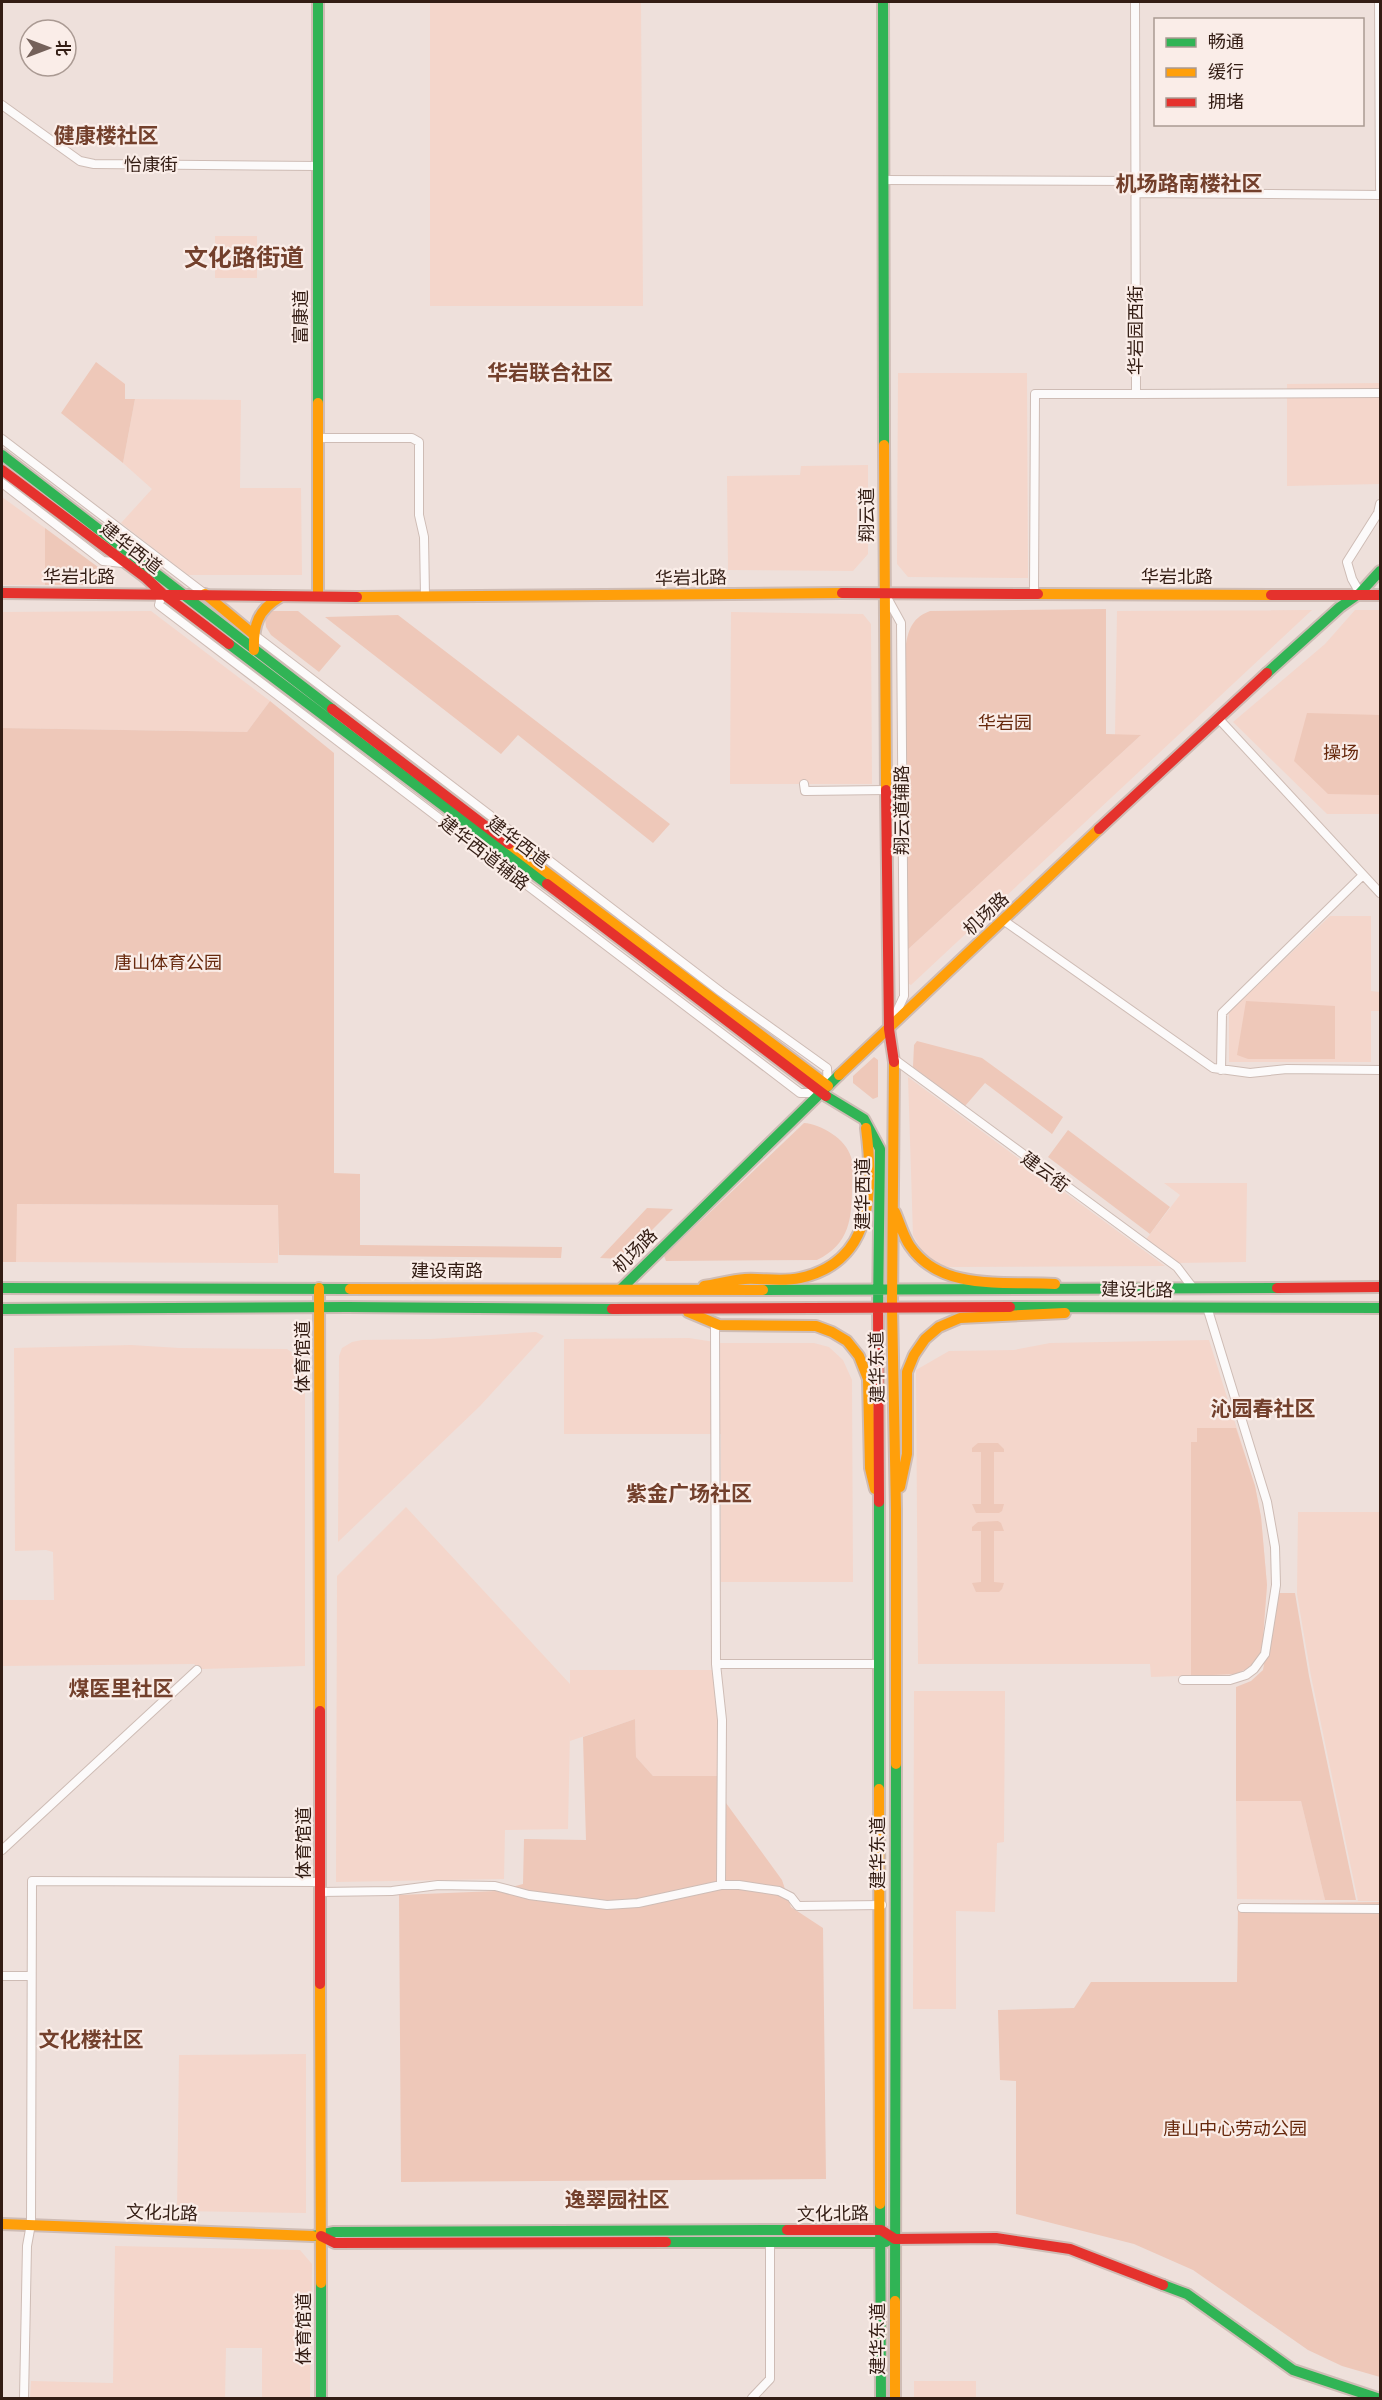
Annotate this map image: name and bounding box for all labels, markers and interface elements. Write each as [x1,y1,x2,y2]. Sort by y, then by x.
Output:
north arrow [18,18,78,78]
legend [1154,18,1364,126]
text: 畅通 [1208,31,1244,53]
text: 北 [53,40,72,56]
text: 缓行 [1208,61,1244,83]
text: 拥堵 [1208,91,1244,113]
district label: 健康楼社区 [54,123,159,148]
street label: 怡康街 [124,154,178,176]
district label: 机场路南楼社区 [1116,171,1263,196]
district label: 文化路街道 [184,243,304,272]
street label: 华岩园西街 [1125,285,1147,375]
street label: 富康道 [290,290,312,344]
district label: 华岩联合社区 [487,360,613,385]
street label: 翔云道 [856,488,878,542]
street label: 建华西道 [96,517,166,579]
street label: 华岩北路 [43,566,115,588]
street label: 华岩北路 [655,566,727,590]
street label: 华岩北路 [1141,566,1213,588]
park label: 华岩园 [978,712,1032,734]
park label: 操场 [1323,742,1359,764]
street label: 翔云道辅路 [891,765,913,855]
street label: 建华西道辅路 [435,811,533,895]
street label: 建华西道 [483,812,553,872]
street label: 机场路 [959,888,1013,940]
park label: 唐山体育公园 [114,952,222,974]
street label: 建云街 [1017,1147,1073,1197]
street label: 建华西道 [852,1158,874,1230]
street label: 机场路 [608,1224,662,1278]
street label: 建设南路 [411,1260,483,1282]
street label: 建设北路 [1101,1278,1173,1302]
street label: 体育馆道 [292,1321,314,1393]
street label: 建华东道 [865,1331,889,1403]
district label: 沁园春社区 [1211,1396,1316,1421]
district label: 紫金广场社区 [626,1481,752,1506]
district label: 煤医里社区 [69,1676,174,1701]
street label: 体育馆道 [293,1807,315,1879]
street label: 建华东道 [867,1817,889,1889]
district label: 文化楼社区 [39,2027,144,2052]
park label: 唐山中心劳动公园 [1163,2118,1307,2140]
district label: 逸翠园社区 [565,2187,670,2212]
street label: 文化北路 [126,2201,198,2225]
street label: 文化北路 [797,2202,869,2226]
street label: 体育馆道 [293,2293,315,2365]
street label: 建华东道 [867,2303,889,2375]

